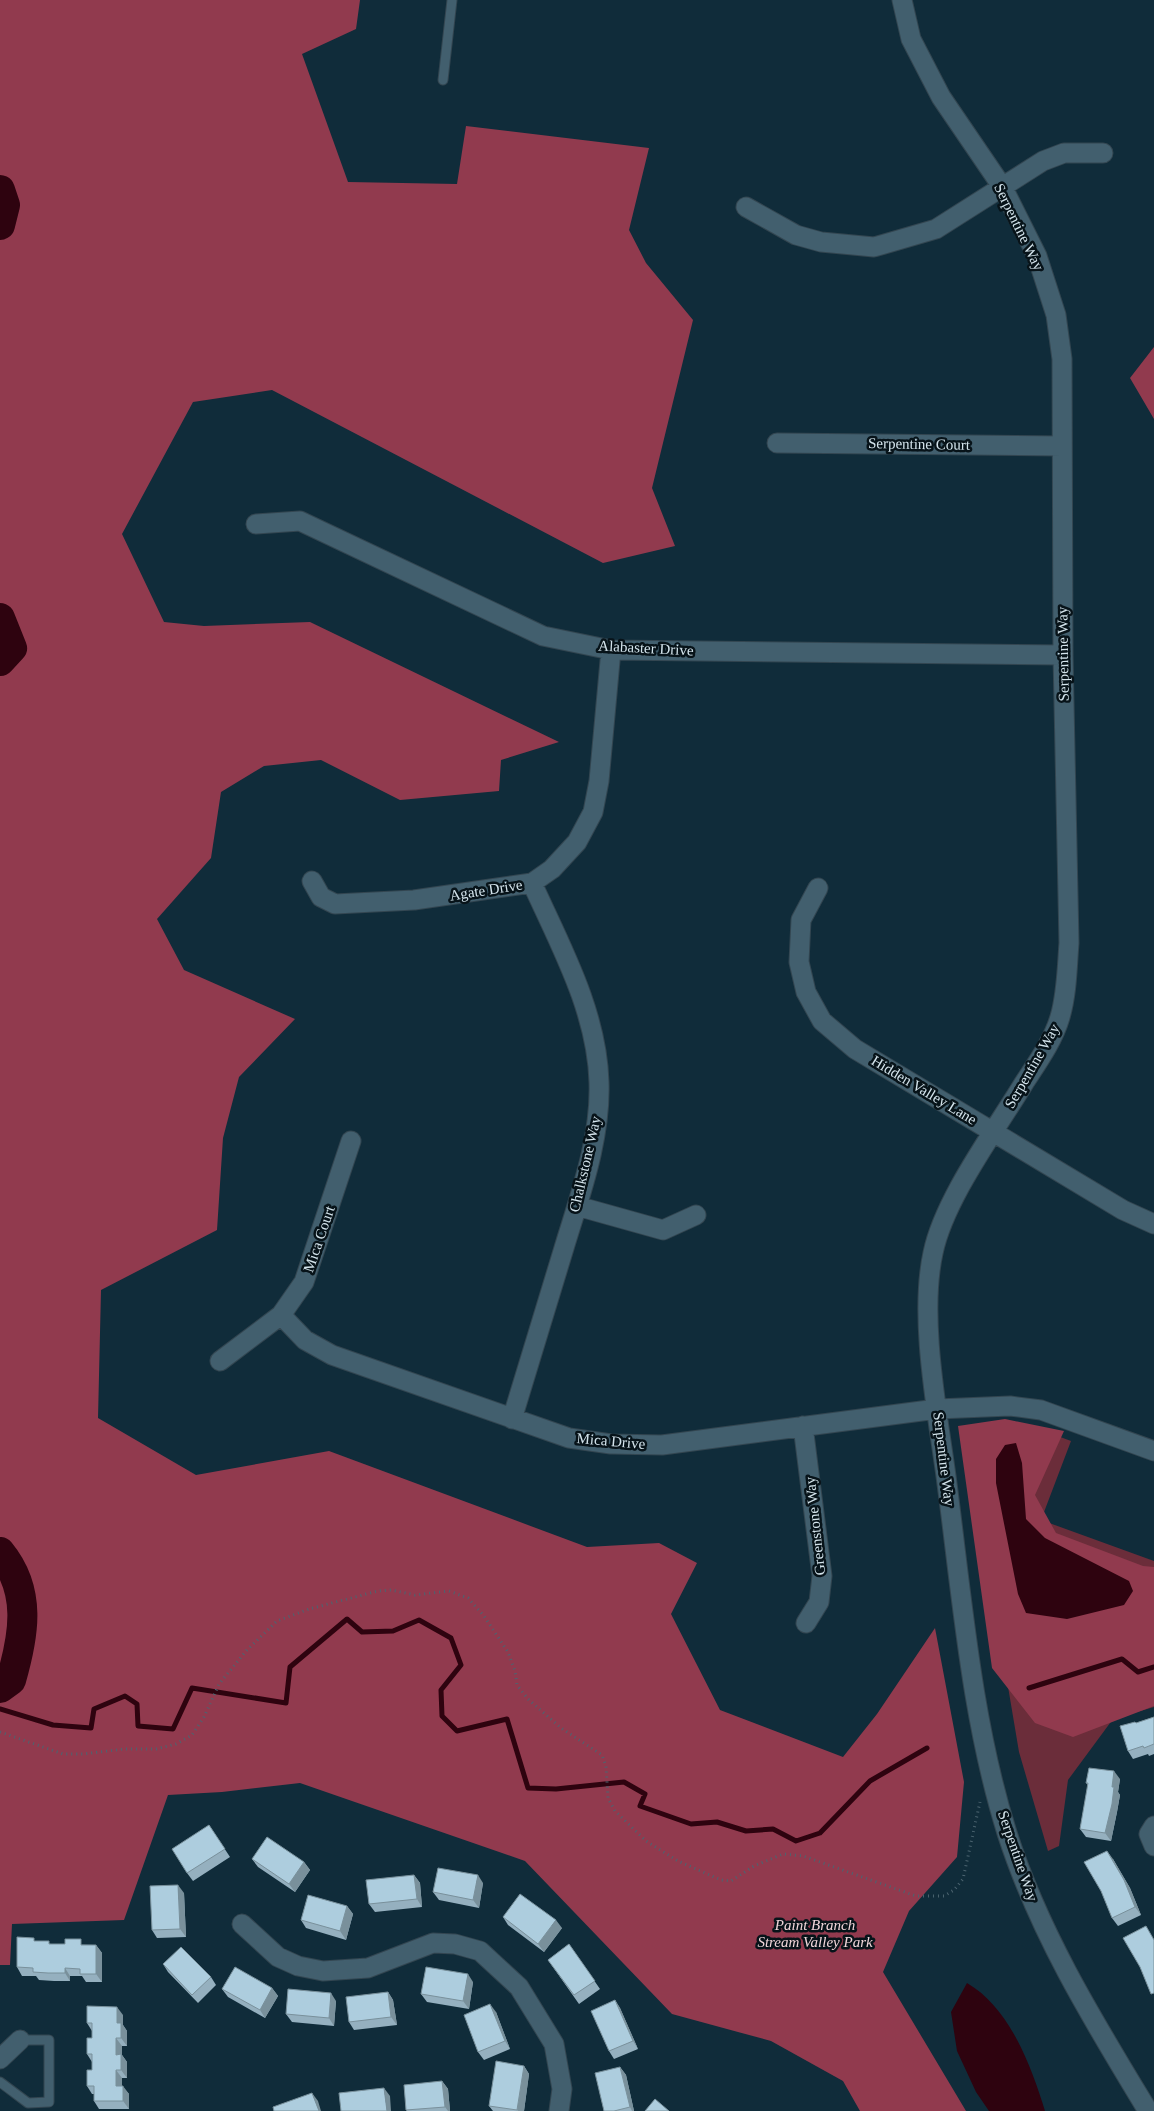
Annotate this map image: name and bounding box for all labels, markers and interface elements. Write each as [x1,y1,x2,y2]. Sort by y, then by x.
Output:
street label: Serpentine Way [991,181,1047,274]
street label: Serpentine Court [868,435,971,453]
street label: Serpentine Way [1054,606,1072,702]
street label: Alabaster Drive [598,638,694,659]
street label: Agate Drive [448,876,524,904]
street label: Serpentine Way [1001,1021,1063,1111]
street label: Hidden Valley Lane [869,1052,980,1128]
street label: Chalkstone Way [566,1114,604,1214]
street label: Mica Court [300,1203,338,1274]
street label: Serpentine Way [930,1411,958,1507]
street label: Mica Drive [576,1430,646,1452]
street label: Greenstone Way [802,1475,828,1576]
street label: Serpentine Way [995,1809,1041,1904]
park label: Paint Branch Stream Valley Park [757,1917,873,1950]

